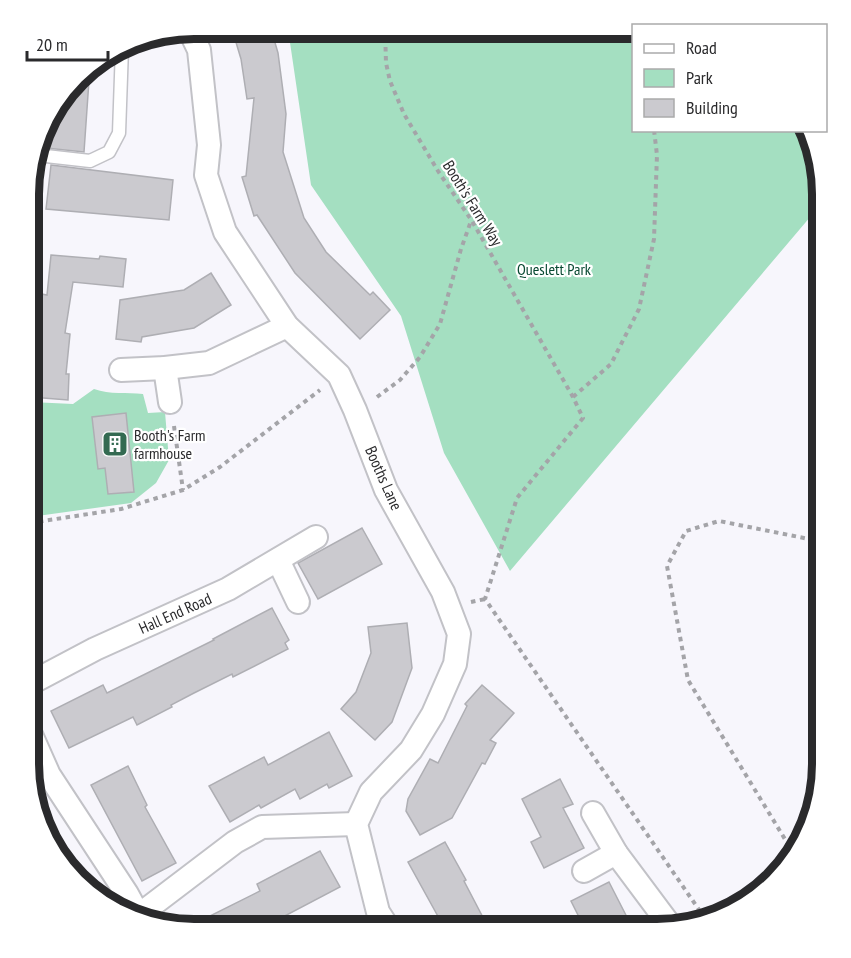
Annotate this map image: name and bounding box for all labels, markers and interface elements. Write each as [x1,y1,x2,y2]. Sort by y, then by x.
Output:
scale bar [27,24,108,62]
legend [632,24,827,132]
text: 20 m [36,33,68,56]
text: Road [686,36,717,59]
text: Park [686,66,713,89]
text: Building [686,96,738,119]
street label: Booth's Farm Way [439,156,507,250]
park label: Queslett Park [517,259,592,279]
place label: Booth's Farm farmhouse [134,425,205,463]
building icon: Booth's Farm farmhouse [100,429,130,459]
street label: Booths Lane [361,443,407,513]
street label: Hall End Road [136,588,214,638]

